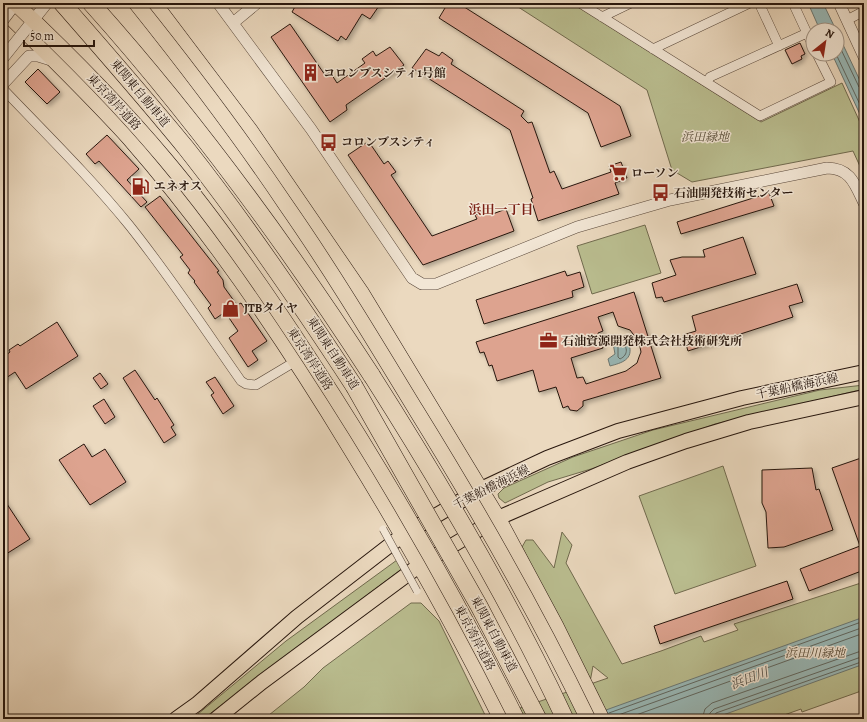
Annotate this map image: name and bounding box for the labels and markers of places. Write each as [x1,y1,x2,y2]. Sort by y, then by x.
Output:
building icon: コロンブスシティ1号館 [300,63,320,83]
place label: コロンブスシティ1号館 [323,65,446,81]
bus stop icon: コロンブスシティ [318,132,338,152]
place label: コロンブスシティ [341,134,436,150]
supermarket icon: ローソン [608,163,628,183]
place label: ローソン [631,165,679,181]
fuel station icon: エネオス [131,176,151,196]
place label: エネオス [154,178,202,194]
bus stop icon: 石油開発技術センター [651,183,671,203]
place label: 石油開発技術センター [674,185,794,201]
shop icon: JTBタイヤ [221,298,241,318]
place label: JTBタイヤ [244,300,298,316]
office icon: 石油資源開発株式会社技術研究所 [539,331,559,351]
place label: 石油資源開発株式会社技術研究所 [562,333,742,349]

